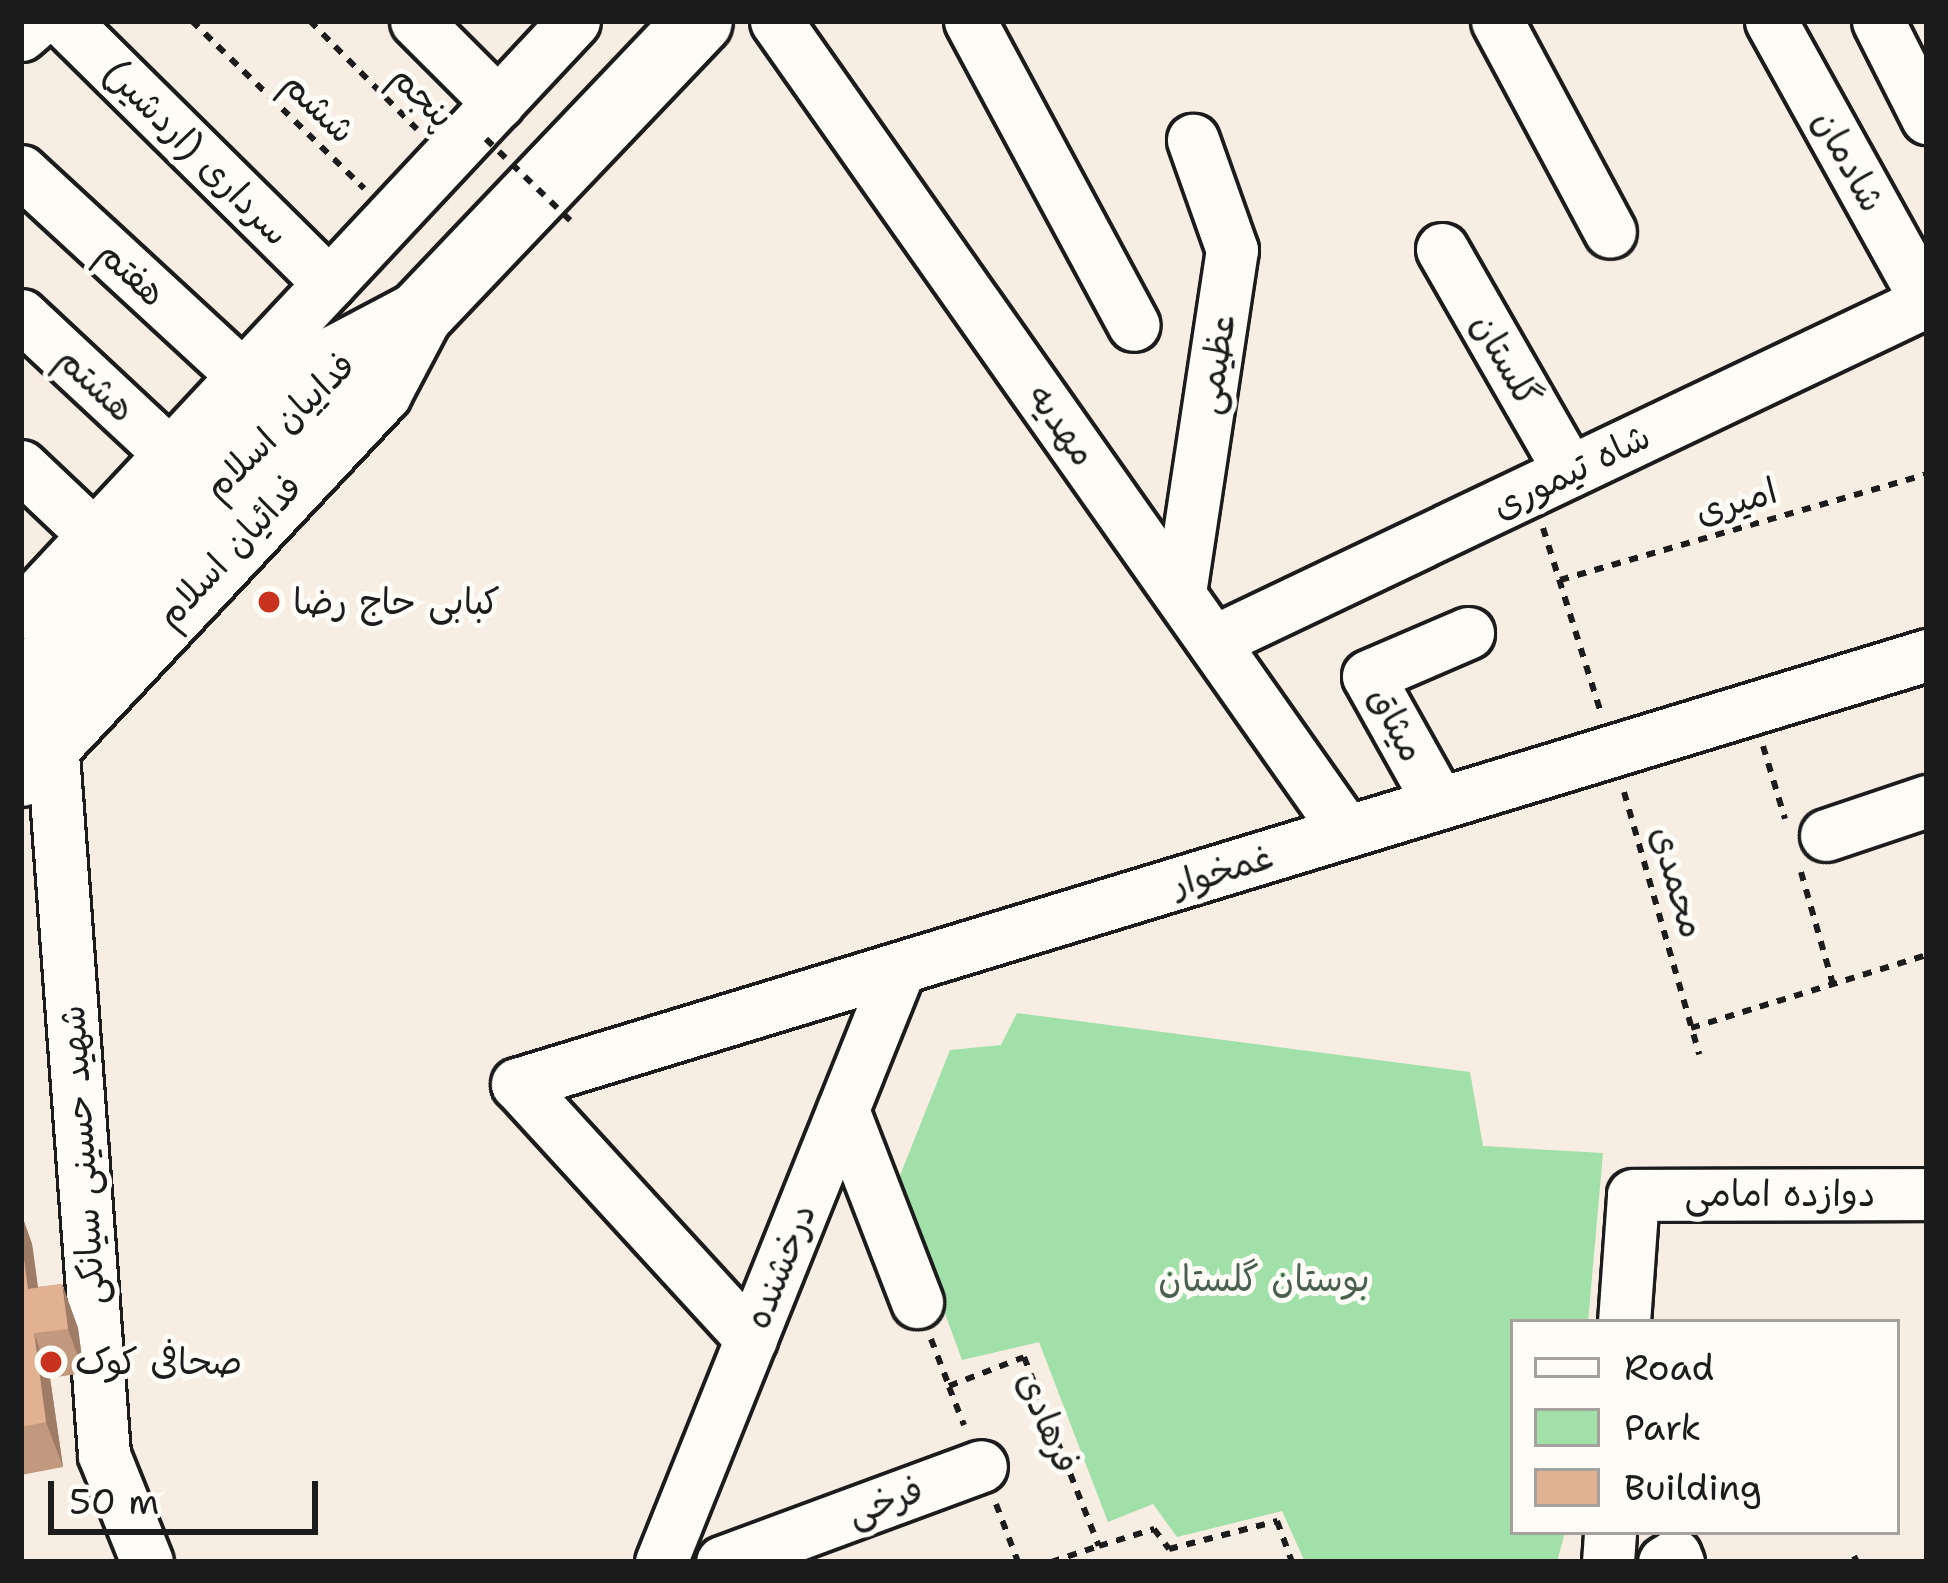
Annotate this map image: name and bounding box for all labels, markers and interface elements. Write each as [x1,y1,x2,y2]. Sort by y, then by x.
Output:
street label: سرداری (اردشیر) [95,50,299,254]
street label: پنجم [382,55,464,137]
street label: ششم [273,62,365,152]
street label: شادمان [1804,103,1894,219]
street label: هفتم [89,231,175,315]
street label: گلستان [1462,306,1550,414]
street label: عظیمی [1186,311,1244,417]
street label: هشتم [48,337,144,431]
street label: فداییان اسلام [194,343,364,509]
street label: مهدیه [1019,376,1105,474]
street label: شاه تیموری [1485,414,1657,528]
street label: فدائیان اسلام [147,465,311,637]
street label: امیری [1690,469,1782,533]
place label: کبابی حاج رضا [293,580,500,624]
marker: کبابی حاج رضا [256,589,282,615]
street label: میثاق [1360,679,1434,769]
street label: محمدی [1642,821,1714,943]
street label: غمخوار [1166,834,1278,906]
street label: شهید حسینی سیانکی [50,1004,114,1306]
street label: دوازده امامی [1685,1172,1875,1216]
street label: درخشنده [735,1197,825,1335]
park label: بوستان گلستان [1158,1257,1370,1301]
legend [1510,1319,1900,1535]
place label: صحافی کوک [75,1340,242,1384]
text: Road [1624,1343,1714,1392]
marker: صحافی کوک [38,1349,64,1375]
street label: فرهادی [1007,1365,1089,1479]
text: Park [1624,1403,1701,1452]
scale bar [54,1457,324,1531]
text: Building [1624,1463,1762,1512]
street label: فرخی [841,1467,929,1535]
text: 50 m [69,1477,159,1526]

